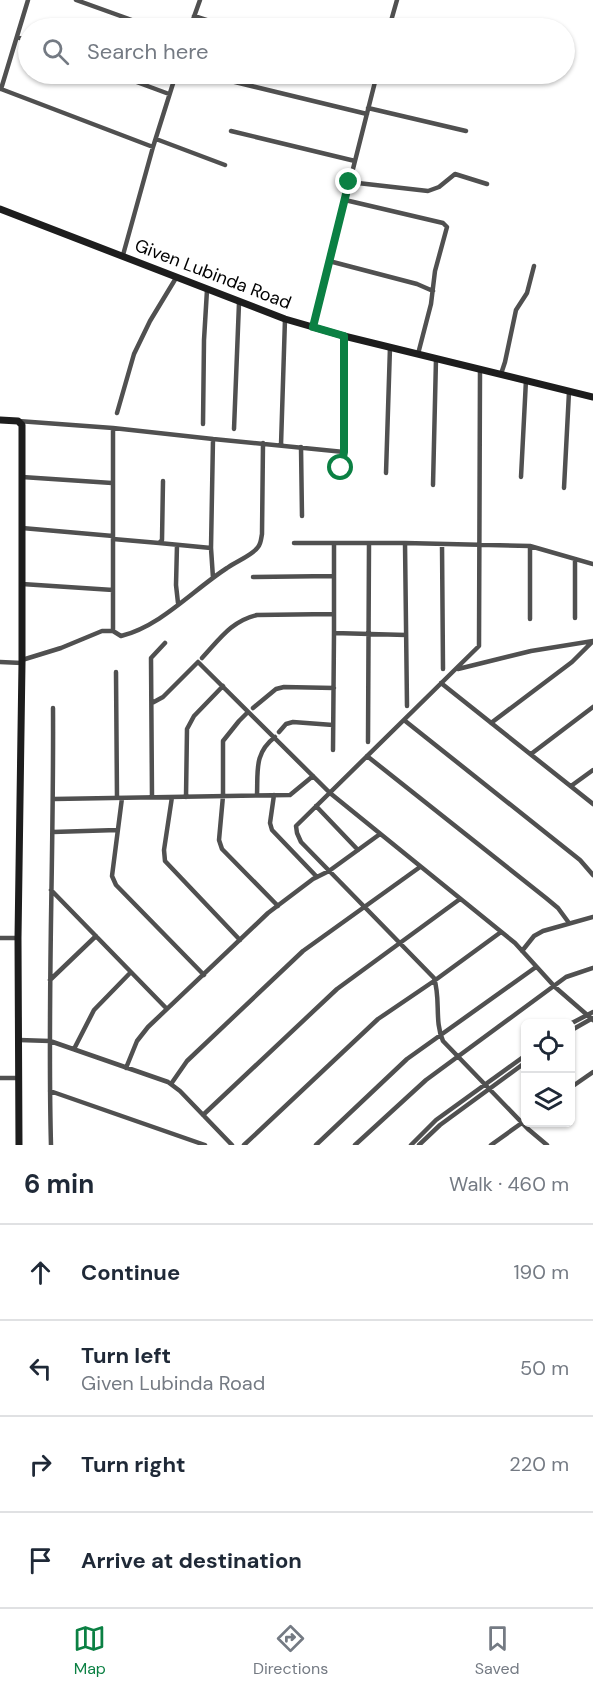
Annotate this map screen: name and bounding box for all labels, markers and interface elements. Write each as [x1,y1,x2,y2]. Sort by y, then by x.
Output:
search box [18,18,575,84]
icon: search [39,35,72,68]
text: Search here [87,37,208,66]
route end [335,168,361,194]
street label: Given Lubinda Road [131,233,295,315]
route start [327,454,353,480]
map controls [521,1019,575,1127]
button: locate [521,1019,575,1073]
button: layers [521,1073,575,1127]
text: 6 min [24,1167,94,1201]
text: Walk · 460 m [449,1171,569,1197]
icon: ahead [24,1256,57,1289]
text: Continue [81,1258,180,1287]
text: 190 m [513,1259,569,1285]
text: Turn left [81,1341,171,1370]
icon: left [24,1352,57,1385]
text: 50 m [520,1355,569,1381]
text: Given Lubinda Road [81,1370,265,1396]
icon: right [24,1448,57,1481]
text: Turn right [81,1450,186,1479]
text: 220 m [509,1451,569,1477]
icon: arrive [24,1544,57,1577]
text: Arrive at destination [81,1546,302,1575]
tab: Map [73,1622,106,1679]
tab: Directions [253,1622,328,1679]
tab: Saved [475,1622,520,1679]

